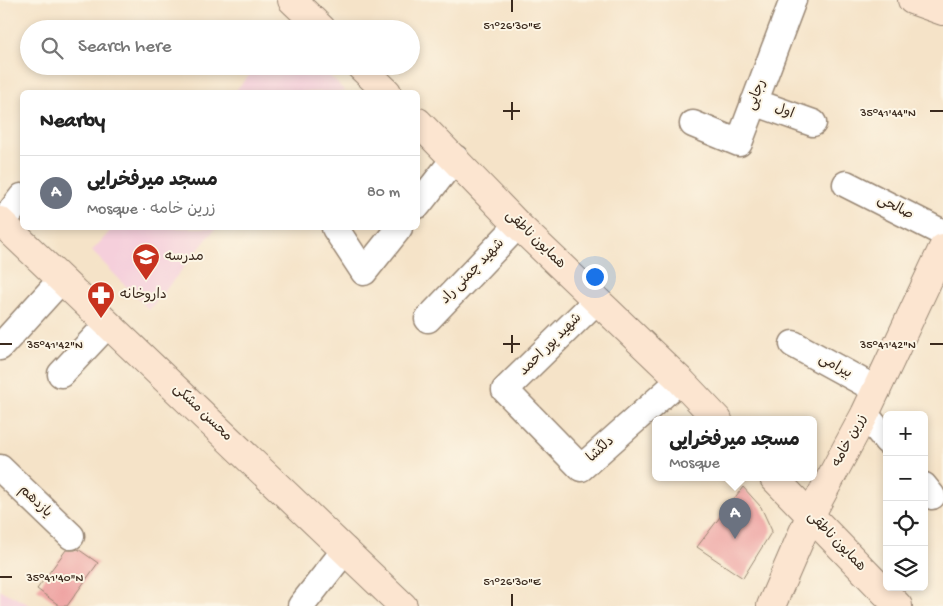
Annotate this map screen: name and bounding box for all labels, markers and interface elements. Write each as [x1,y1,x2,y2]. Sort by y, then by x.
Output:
search box [20,20,420,75]
text: 51°26'30"E [483,20,541,34]
icon: search [38,34,66,62]
text: Search here [78,36,172,59]
street label: رجایی [743,77,771,113]
street label: اول [772,101,796,123]
text: 35°41'44"N [859,107,916,121]
text: Nearby [40,110,105,135]
text: مسجد میرفخرایی [87,170,218,193]
text: A [51,184,61,203]
text: 80 m [367,184,400,203]
street label: صالحی [874,192,916,224]
text: Mosque · زرین خامه [87,201,216,220]
street label: همایون ناطقی [501,207,569,273]
street label: شهید چمنی راد [437,236,509,308]
school or university icon: مدرسه [131,242,161,281]
place label: مدرسه [165,249,204,266]
your location [582,264,608,290]
pharmacy icon: داروخانه [86,280,116,319]
place label: داروخانه [120,287,167,304]
street label: شهید پور احمد [516,310,586,380]
text: 35°41'42"N [26,339,83,353]
text: 35°41'42"N [859,339,916,353]
street label: بیرامی [815,351,855,383]
street label: محسن مشکی [169,381,235,445]
map controls [883,411,928,591]
button: + [883,411,928,456]
street label: زرین خامه [829,412,871,470]
popup [652,416,817,481]
text: مسجد میرفخرایی [669,430,800,453]
street label: دلگشا [582,432,618,467]
text: Mosque [669,455,720,474]
button: − [883,456,928,501]
street label: یازدهم [15,482,55,522]
pin: A [719,498,751,539]
button: locate [883,501,928,546]
street label: همایون ناطقی [803,508,869,576]
button: layers [883,546,928,591]
text: 35°41'40"N [26,572,84,586]
text: 51°26'30"E [483,576,541,590]

